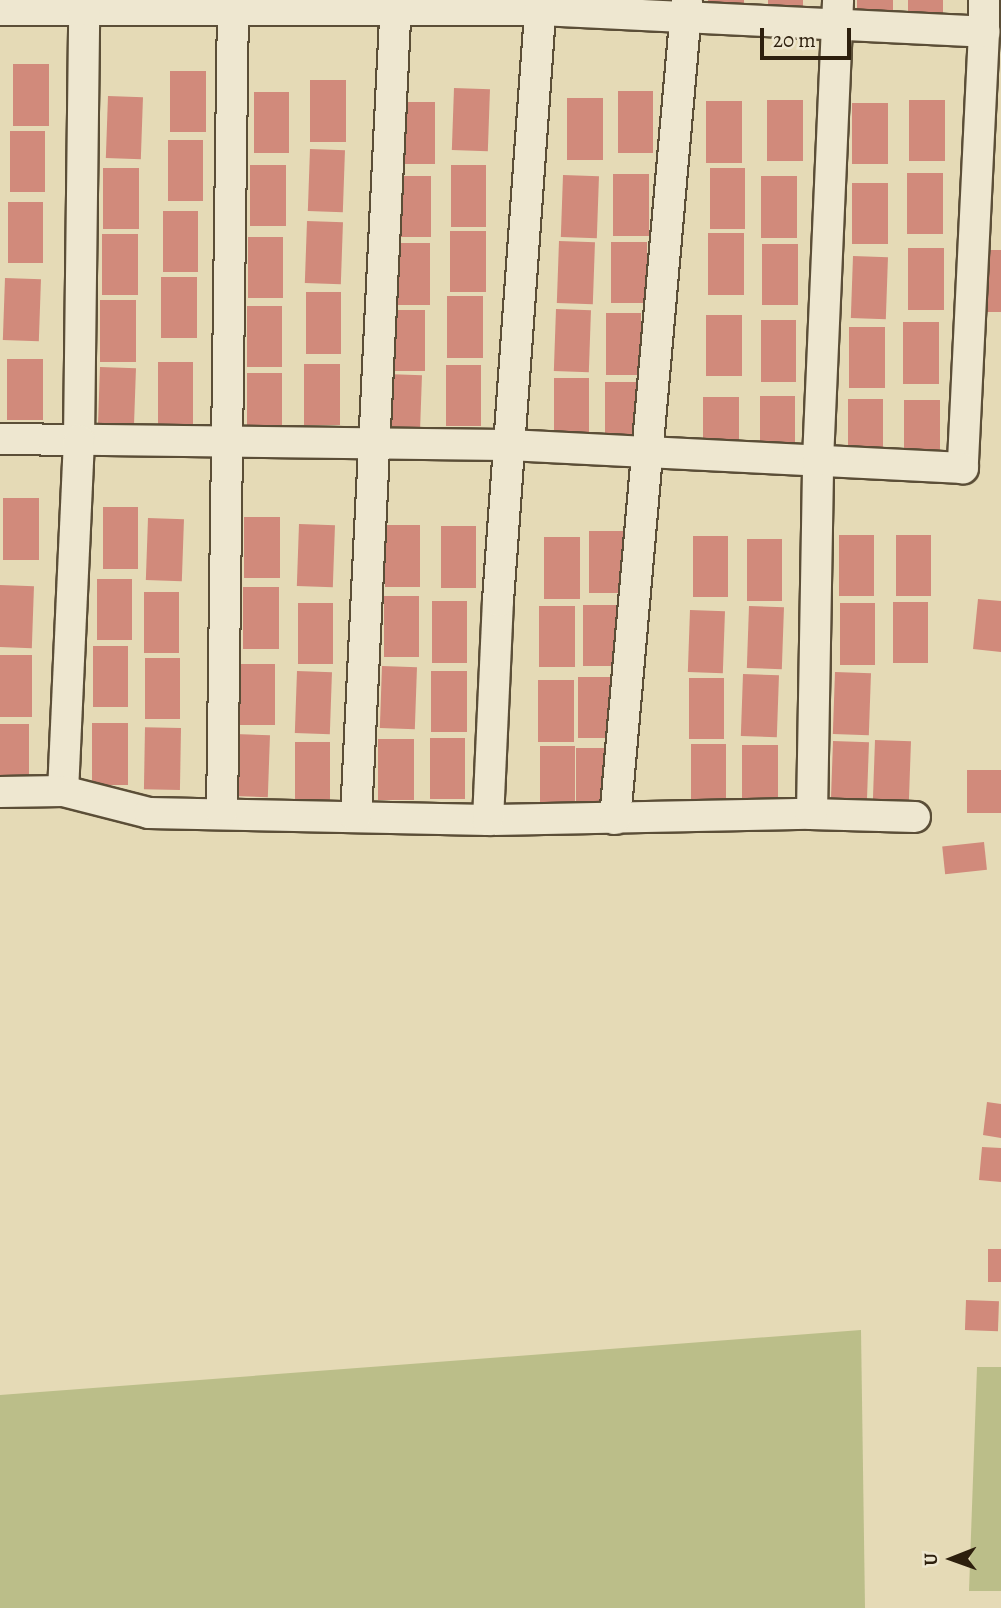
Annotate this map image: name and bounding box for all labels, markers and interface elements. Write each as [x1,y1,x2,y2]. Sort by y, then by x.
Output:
scale bar [763,14,854,58]
text: 20 m [773,26,816,54]
north arrow [917,1524,987,1594]
text: U [918,1553,944,1566]

